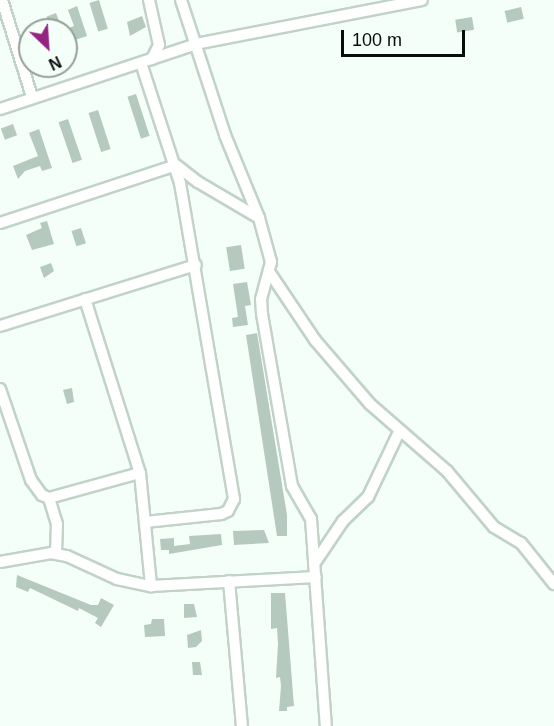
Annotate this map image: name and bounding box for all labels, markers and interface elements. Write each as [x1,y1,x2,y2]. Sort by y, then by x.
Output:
north arrow [18,18,78,78]
scale bar [344,18,468,56]
text: 100 m [352,30,402,50]
text: N [46,53,64,73]

